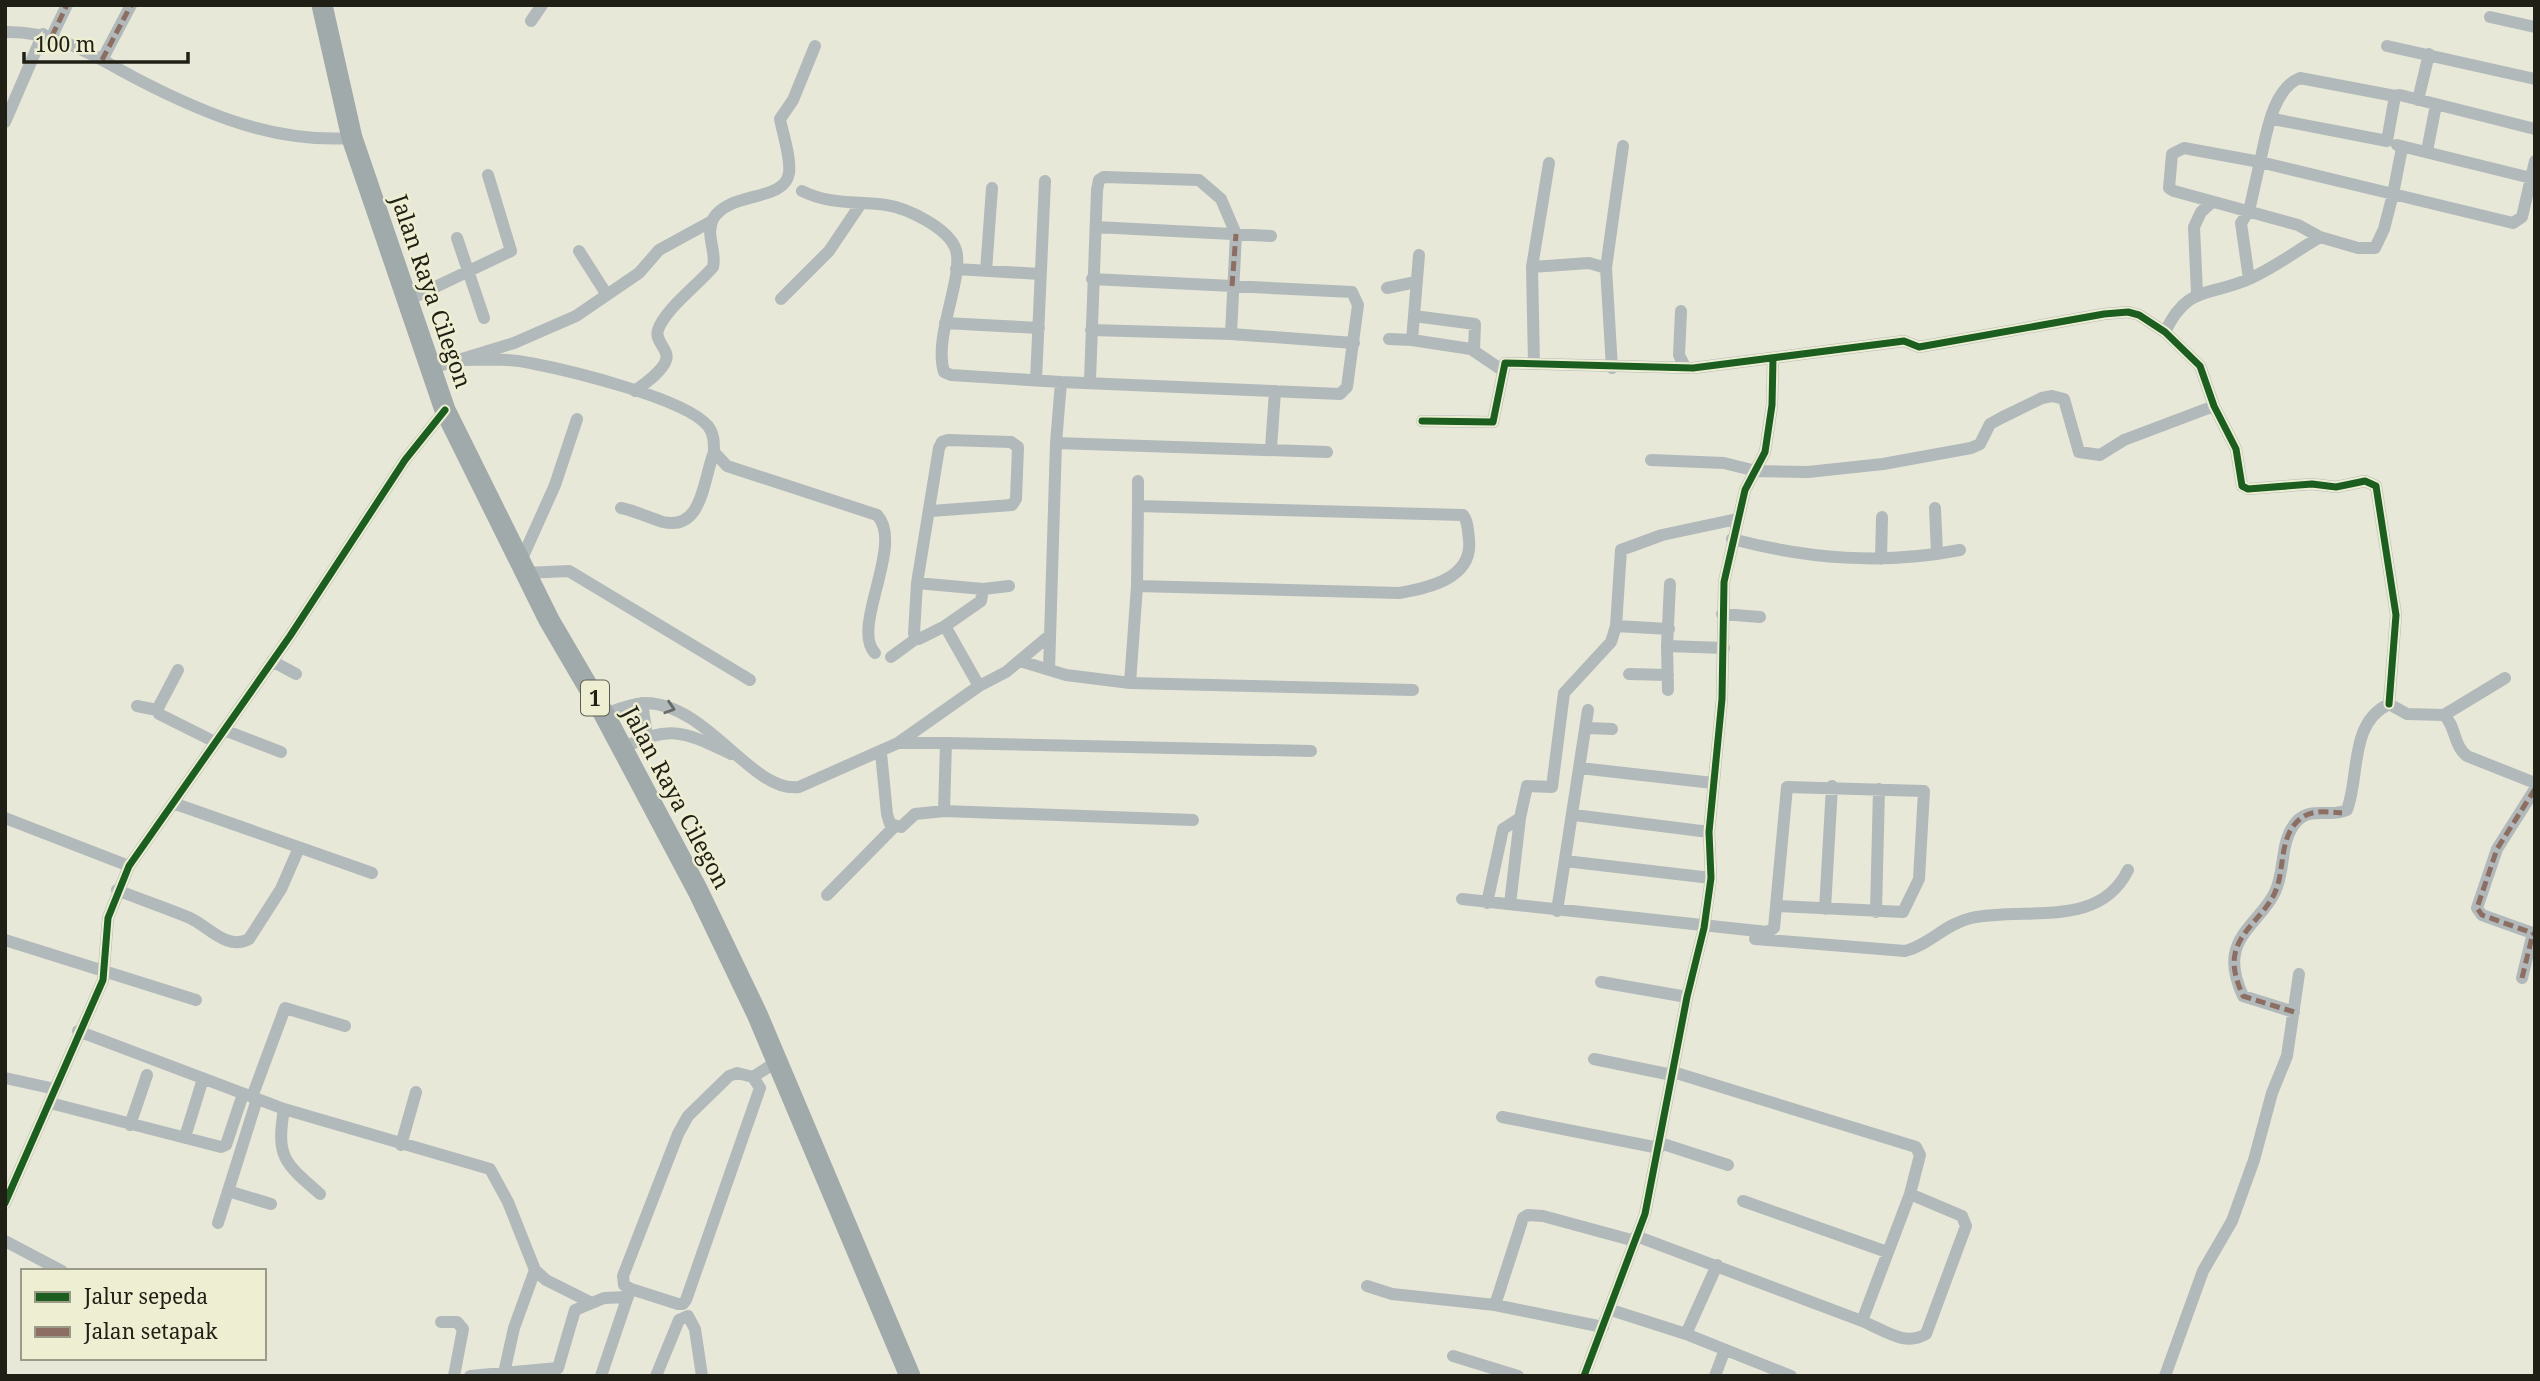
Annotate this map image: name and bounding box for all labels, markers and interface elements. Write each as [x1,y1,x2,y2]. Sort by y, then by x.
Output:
scale bar [24,21,189,65]
text: 100 m [35,30,96,58]
street label: Jalan Raya Cilegon [384,189,480,392]
road number: 1 [581,680,609,716]
street label: Jalan Raya Cilegon [615,699,739,894]
one-way arrow [663,700,675,714]
legend [21,1269,266,1360]
text: Jalur sepeda [83,1282,208,1310]
text: Jalan setapak [83,1317,218,1345]

